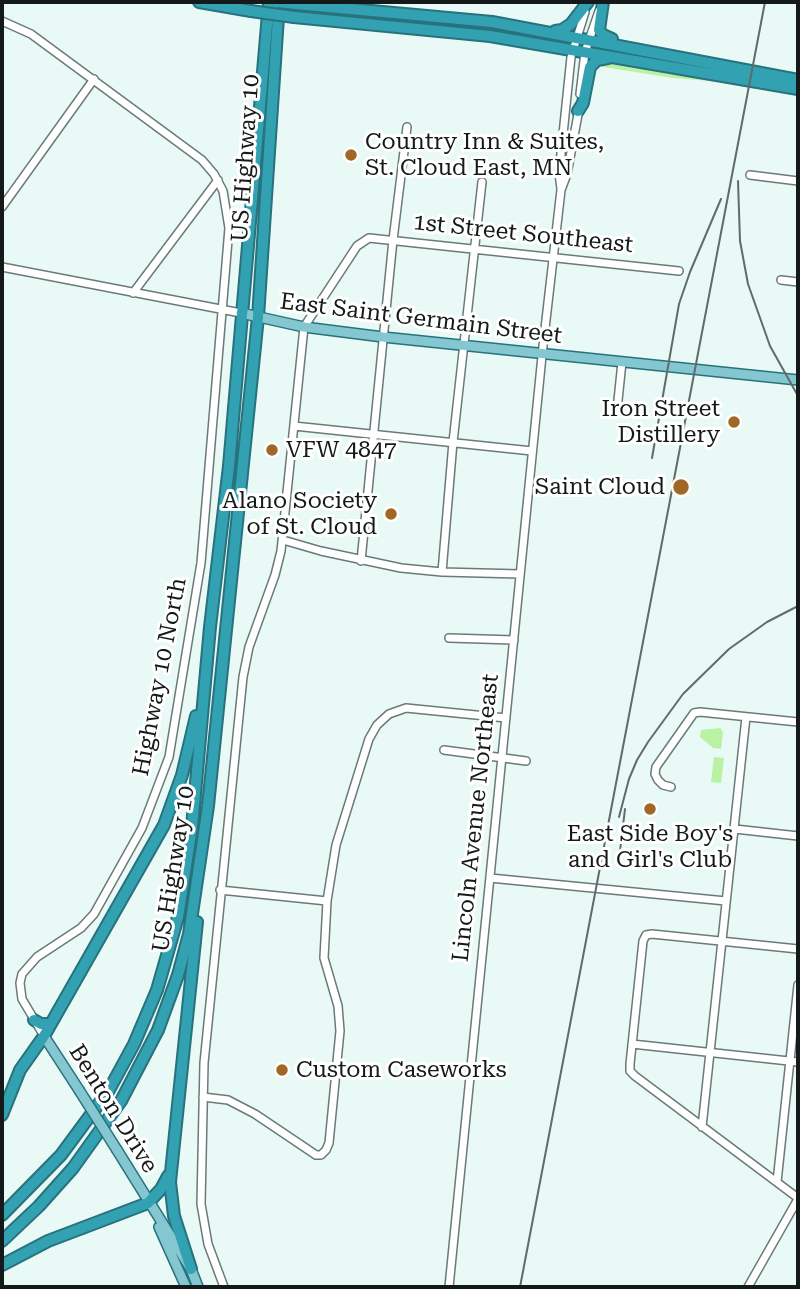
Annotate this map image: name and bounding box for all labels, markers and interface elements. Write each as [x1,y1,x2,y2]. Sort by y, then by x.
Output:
street label: US Highway 10 [226,73,266,243]
place label: Country Inn & Suites, St. Cloud East, MN [365,128,604,182]
marker: Country Inn & Suites, St. Cloud East, MN [343,147,359,163]
street label: 1st Street Southeast [412,209,634,259]
street label: East Saint Germain Street [278,288,564,350]
place label: Iron Street Distillery [601,395,720,449]
marker: Iron Street Distillery [726,414,742,430]
place label: VFW 4847 [286,436,397,464]
marker: VFW 4847 [264,442,280,458]
place label: Saint Cloud [535,473,665,501]
marker: Saint Cloud [671,477,691,497]
place label: Alano Society of St. Cloud [222,487,377,541]
marker: Alano Society of St. Cloud [383,506,399,522]
street label: Highway 10 North [127,576,193,778]
street label: Lincoln Avenue Northeast [447,673,505,963]
street label: US Highway 10 [147,784,201,954]
marker: East Side Boy's and Girl's Club [642,801,658,817]
place label: East Side Boy's and Girl's Club [567,820,733,874]
street label: Benton Drive [63,1040,163,1178]
place label: Custom Caseworks [296,1056,507,1084]
marker: Custom Caseworks [274,1062,290,1078]

